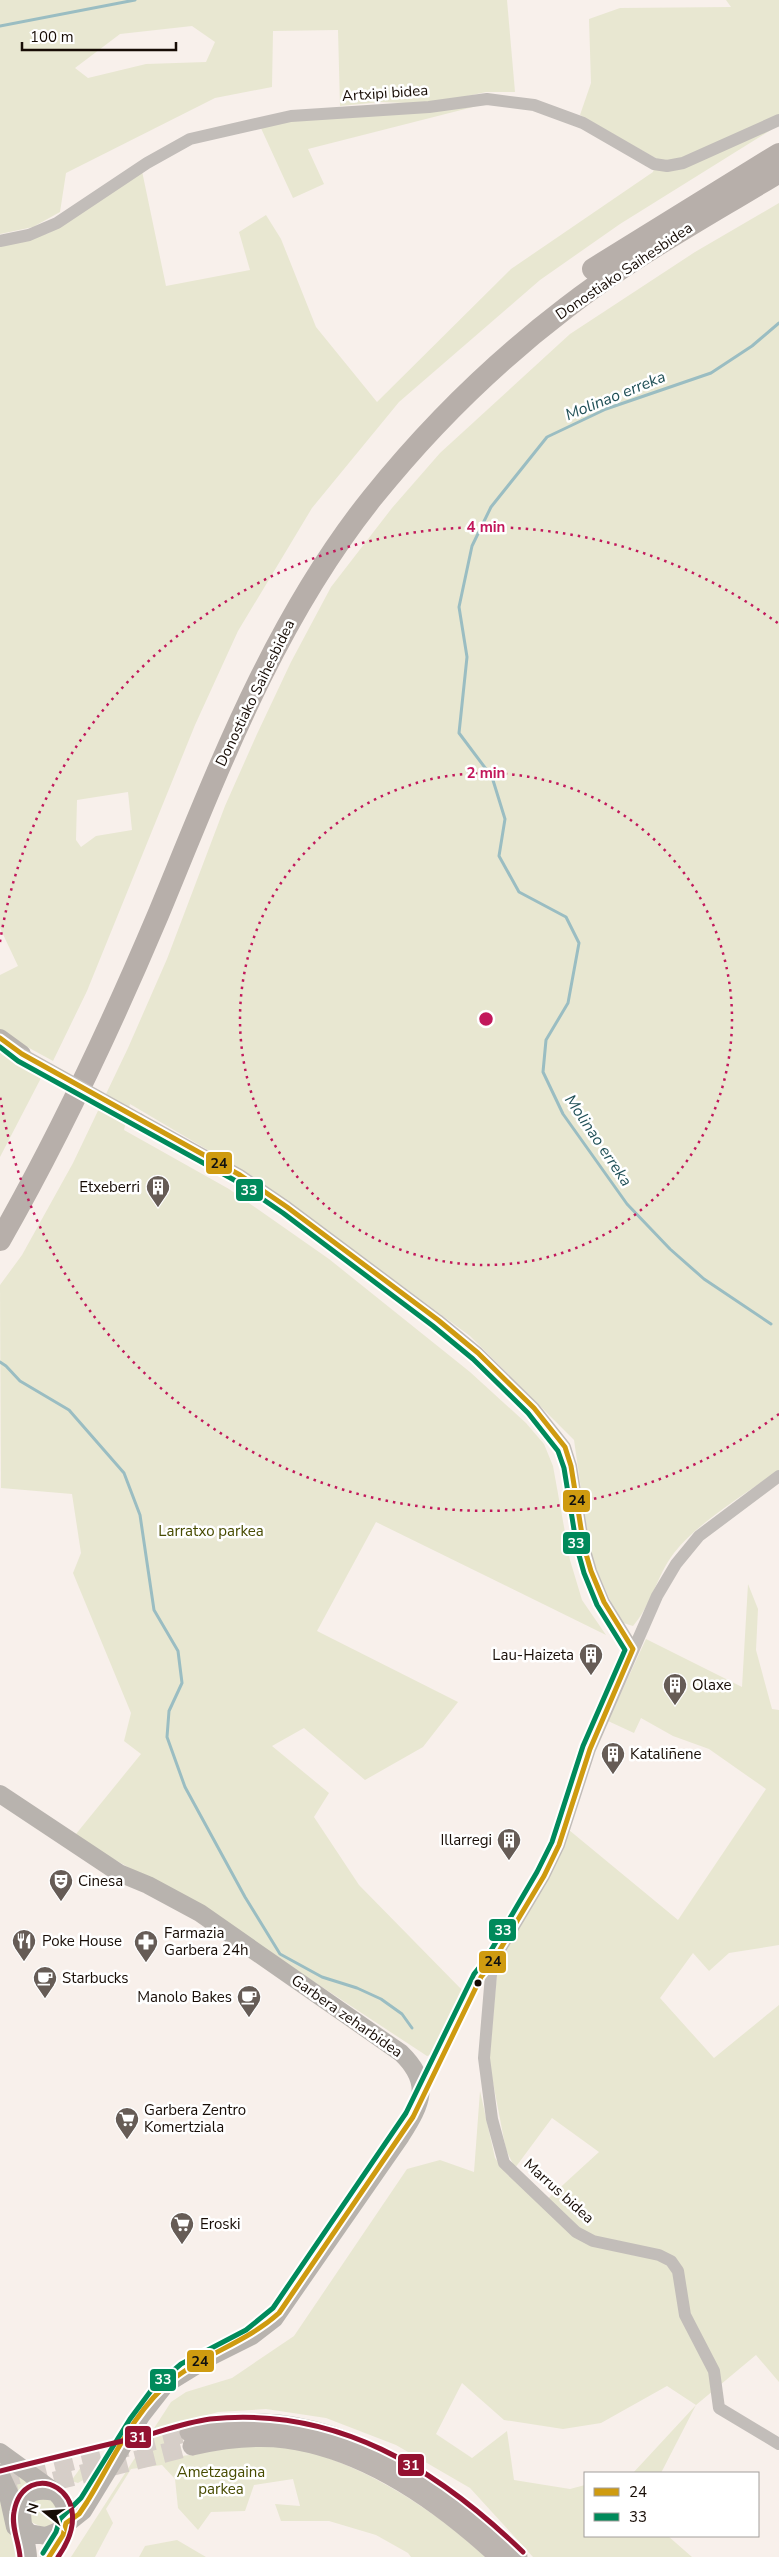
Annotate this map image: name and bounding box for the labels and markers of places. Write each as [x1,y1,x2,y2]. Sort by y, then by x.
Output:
centre of rings [477,1010,495,1028]
building icon: Etxeberri [145,1174,171,1208]
place label: Etxeberri [79,1177,140,1197]
building icon: Lau-Haizeta [578,1642,604,1676]
place label: Lau-Haizeta [492,1645,574,1665]
building icon: Olaxe [662,1672,688,1706]
place label: Olaxe [692,1675,732,1695]
building icon: Kataliñene [600,1741,626,1775]
place label: Kataliñene [630,1744,701,1764]
building icon: Illarregi [496,1827,522,1861]
place label: Illarregi [440,1830,492,1850]
theatre icon: Cinesa [48,1868,74,1902]
place label: Cinesa [78,1871,123,1891]
place label: Farmazia Garbera 24h [164,1923,249,1960]
restaurant icon: Poke House [11,1928,37,1962]
pharmacy icon: Farmazia Garbera 24h [133,1929,159,1963]
place label: Poke House [42,1931,122,1951]
cafe icon: Starbucks [32,1965,58,1999]
place label: Starbucks [62,1968,128,1988]
unlabelled marker [473,1978,483,1988]
cafe icon: Manolo Bakes [236,1984,262,2018]
place label: Manolo Bakes [137,1987,232,2007]
place label: Garbera Zentro Komertziala [144,2100,246,2137]
supermarket icon: Garbera Zentro Komertziala [114,2106,140,2140]
supermarket icon: Eroski [169,2211,195,2245]
place label: Eroski [200,2214,241,2234]

